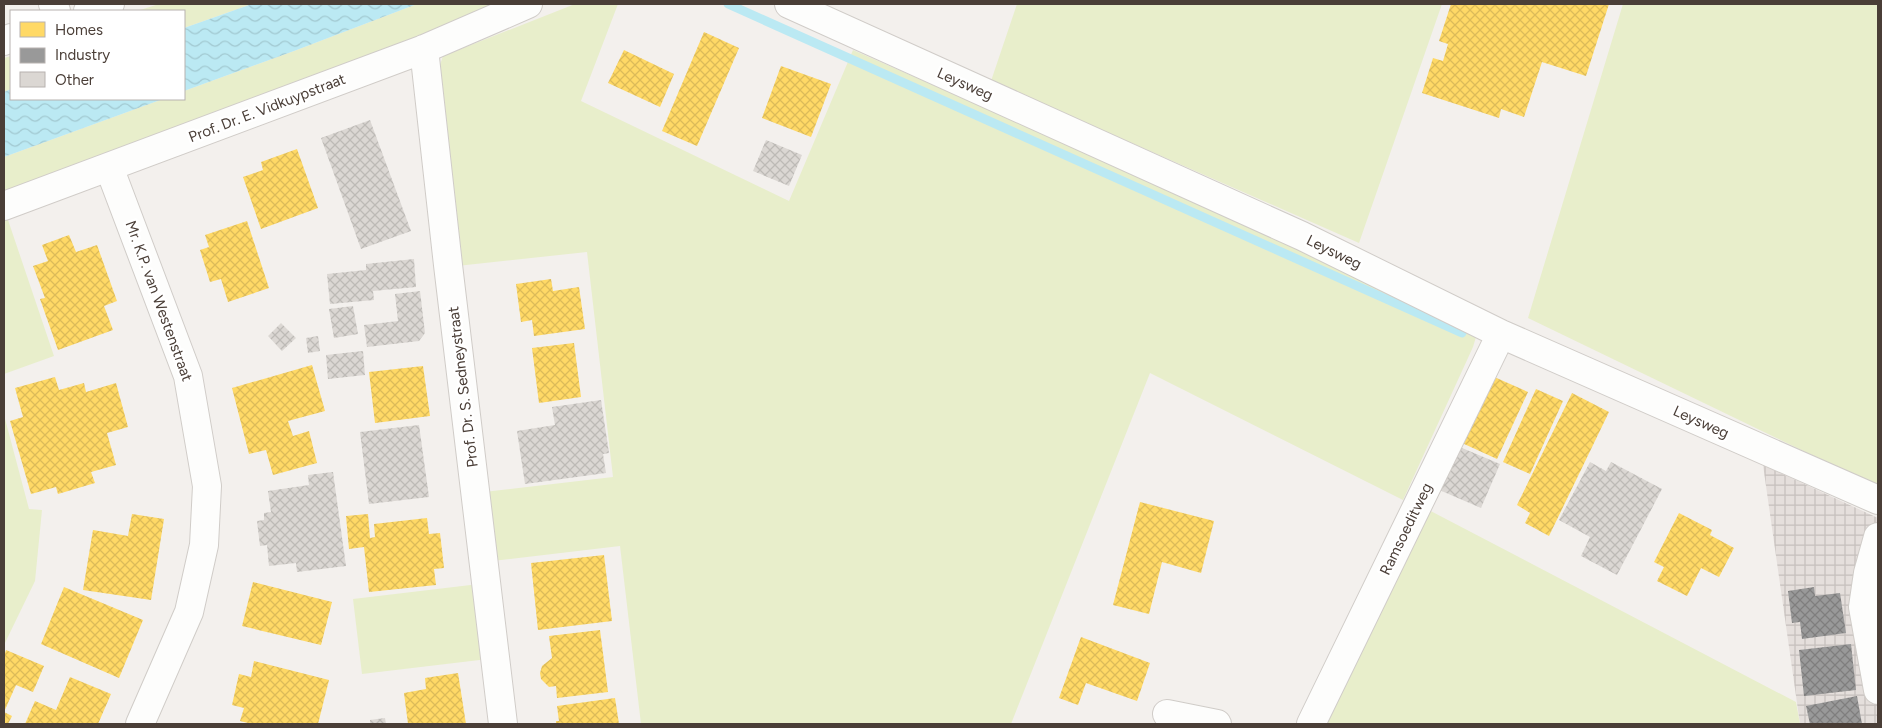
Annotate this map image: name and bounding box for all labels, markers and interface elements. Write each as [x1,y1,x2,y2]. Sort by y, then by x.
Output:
legend [10,10,185,100]
text: Homes [55,21,103,39]
text: Industry [55,46,110,64]
street label: Leysweg [934,64,996,104]
street label: Prof. Dr. E. Vidkuypstraat [186,70,348,146]
text: Other [55,71,94,89]
street label: Mr. K.P. van Westenstraat [122,218,197,384]
street label: Leysweg [1303,231,1365,273]
street label: Prof. Dr. S. Sedneystraat [444,305,482,469]
street label: Leysweg [1670,402,1732,442]
street label: Ramsoeditweg [1376,480,1436,578]

